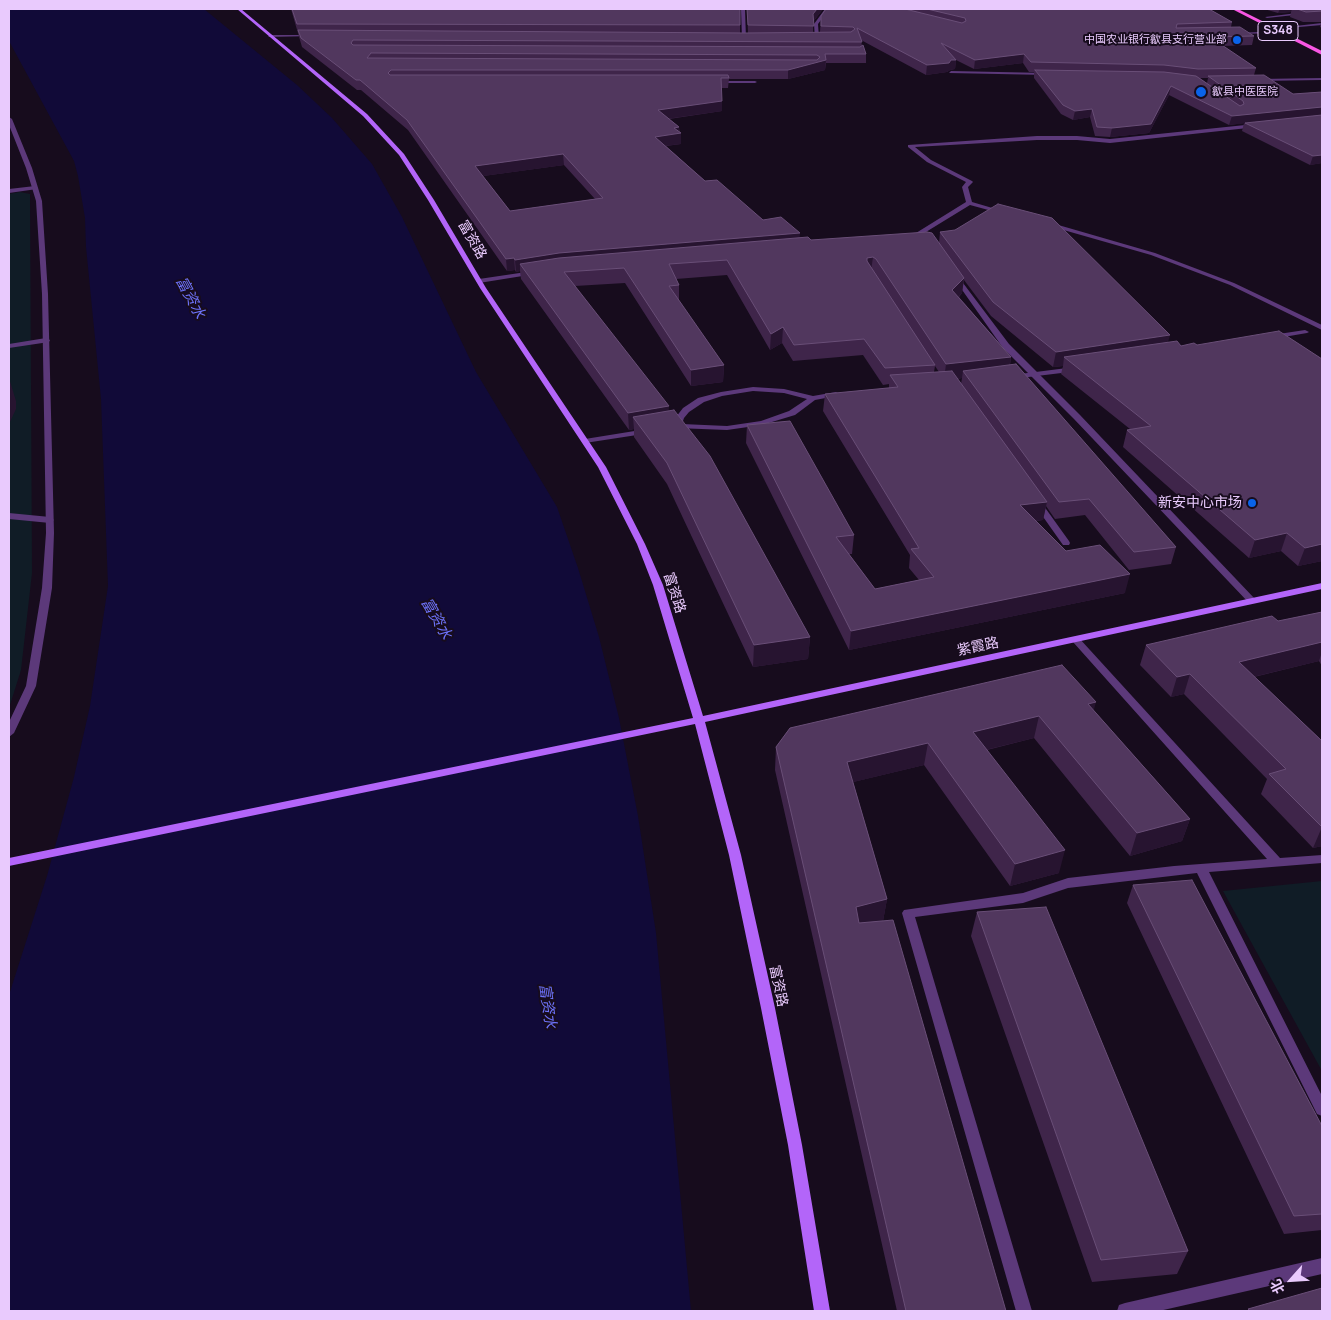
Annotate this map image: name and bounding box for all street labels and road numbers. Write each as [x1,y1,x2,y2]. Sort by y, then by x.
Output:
road number: S348 [1258,22,1298,40]
street label: 富资路 [454,218,490,262]
street label: 富资路 [660,570,688,616]
street label: 紫霞路 [956,634,1000,660]
street label: 富资路 [765,964,791,1008]

